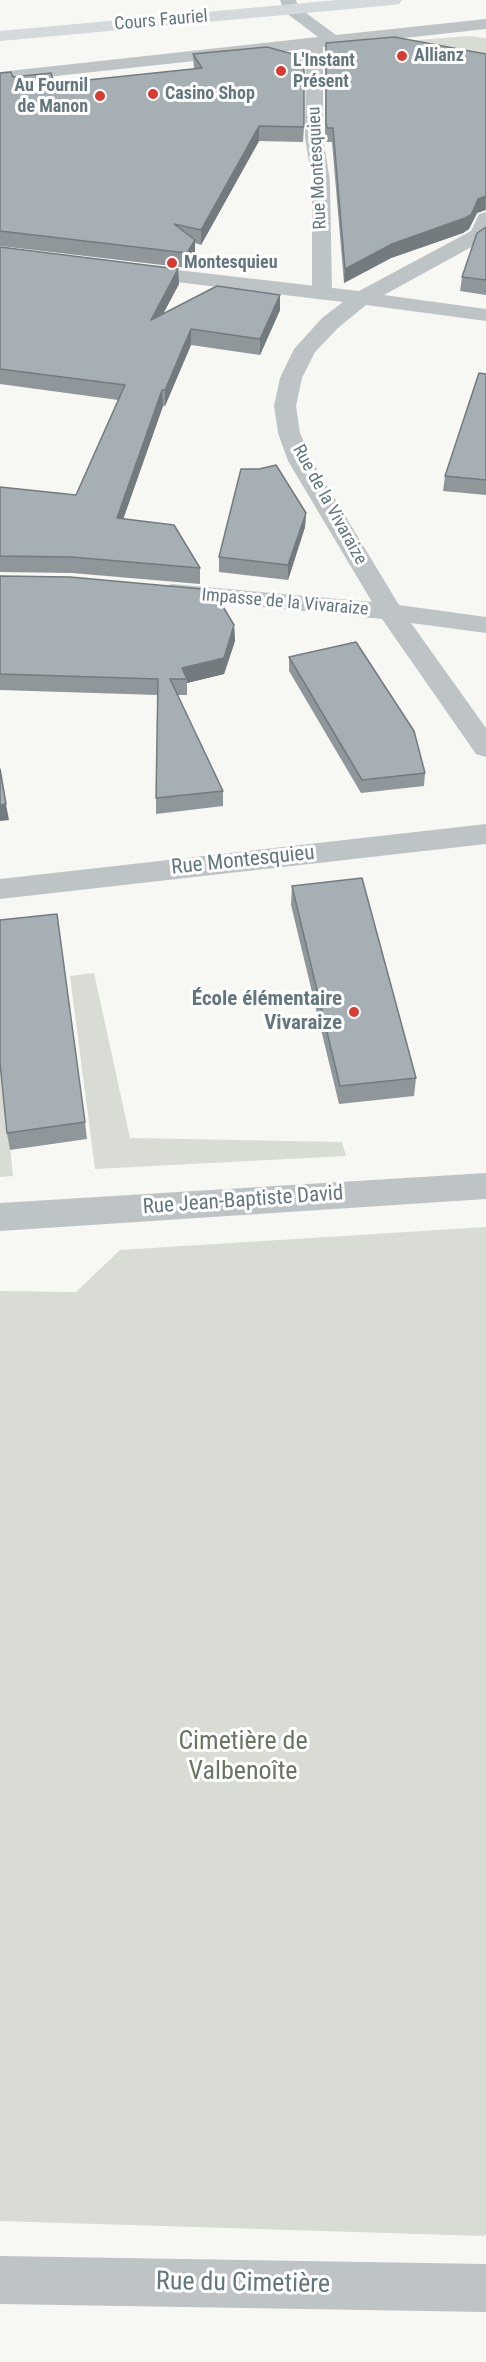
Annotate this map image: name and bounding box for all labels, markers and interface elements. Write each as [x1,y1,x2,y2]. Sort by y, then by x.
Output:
street label: Cours Fauriel [113,6,209,36]
place label: Allianz [414,45,464,67]
marker: Allianz [395,49,409,63]
place label: L'Instant Présent [293,50,355,92]
marker: L'Instant Présent [274,64,288,78]
place label: Au Fournil de Manon [14,75,88,118]
place label: Casino Shop [165,83,255,105]
marker: Casino Shop [146,87,160,101]
marker: Au Fournil de Manon [93,89,107,103]
street label: Rue Montesquieu [304,106,332,230]
place label: Montesquieu [184,252,278,274]
marker: Montesquieu [165,256,179,270]
street label: Rue de la Vivaraize [287,441,371,569]
street label: Impasse de la Vivaraize [201,585,369,621]
street label: Rue Montesquieu [170,841,316,881]
place label: École élémentaire Vivaraize [192,987,342,1037]
marker: École élémentaire Vivaraize [347,1005,361,1019]
street label: Rue Jean-Baptiste David [142,1181,344,1221]
park label: Cimetière de Valbenoîte [178,1726,308,1787]
street label: Rue du Cimetière [156,2267,330,2301]

